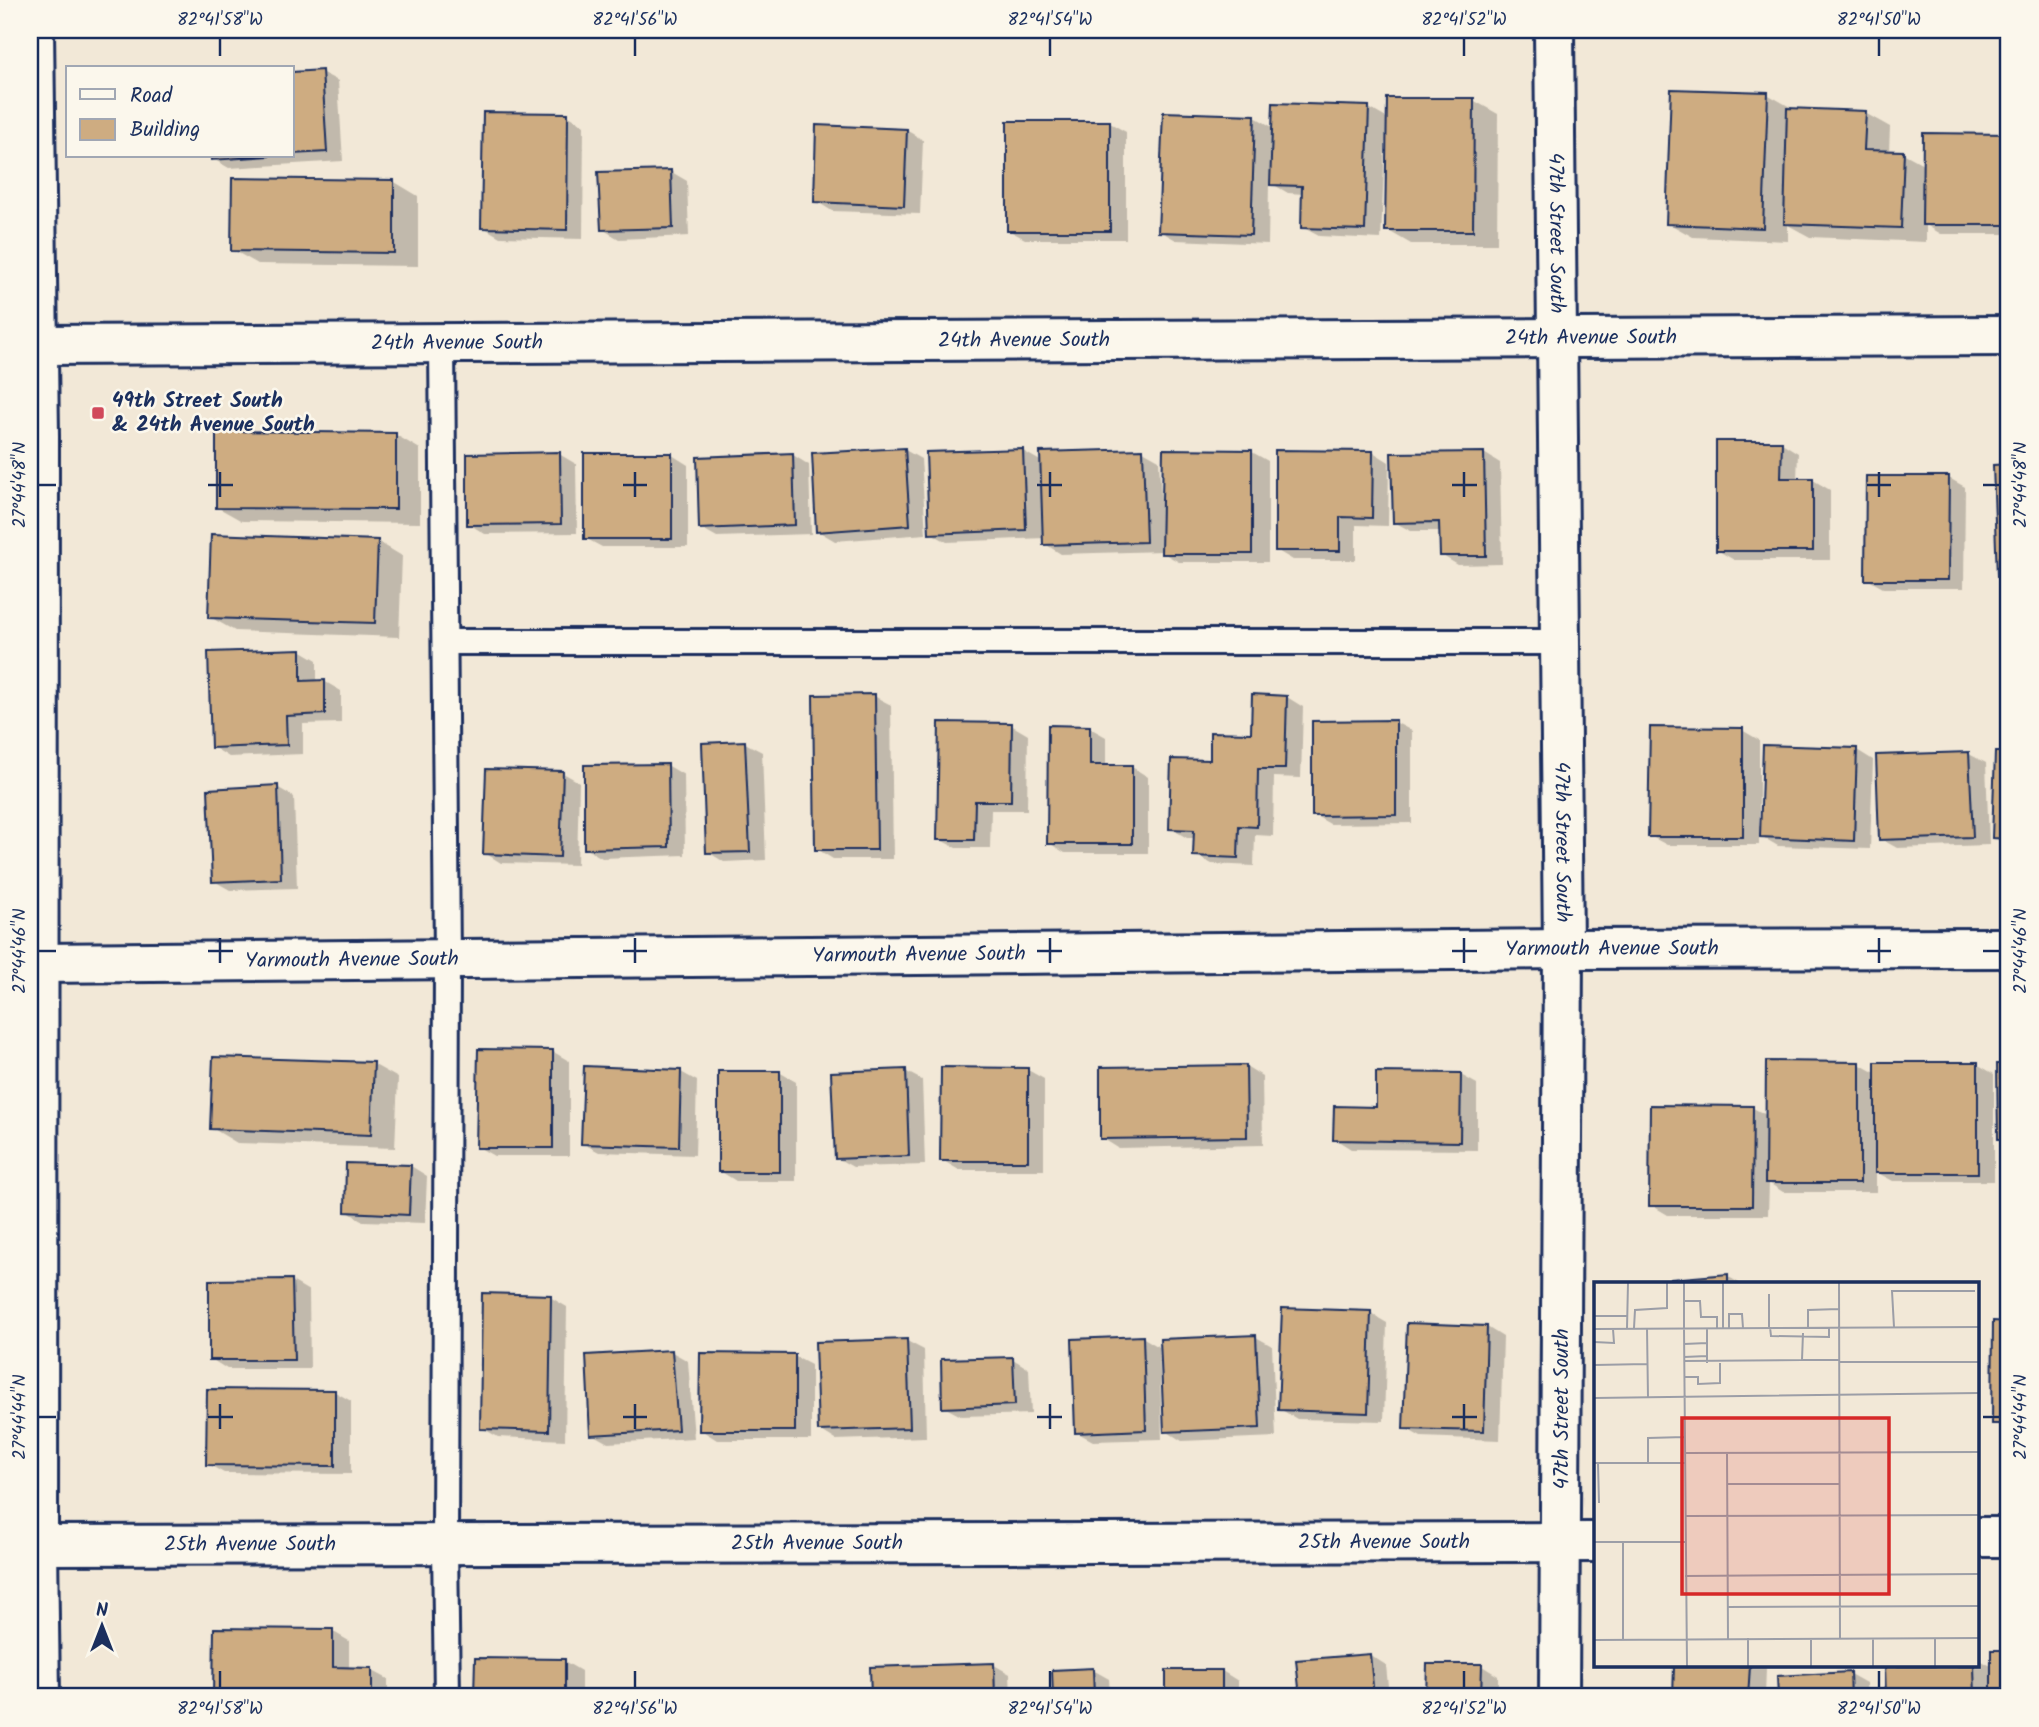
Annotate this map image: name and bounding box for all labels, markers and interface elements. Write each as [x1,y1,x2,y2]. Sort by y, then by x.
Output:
text: 82°41'58"W [177,6,263,35]
text: 82°41'56"W [592,6,678,35]
text: 82°41'54"W [1007,6,1093,35]
text: 82°41'52"W [1421,6,1507,35]
text: 82°41'50"W [1837,6,1921,35]
legend [66,66,294,158]
text: Road [130,80,173,113]
text: Building [130,114,200,147]
street label: 47th Street South [1539,152,1573,314]
street label: 24th Avenue South [1505,321,1677,355]
street label: 24th Avenue South [938,324,1110,357]
street label: 24th Avenue South [371,326,543,360]
place label: 49th Street South & 24th Avenue South [112,385,315,442]
marker: 49th Street South & 24th Avenue South [90,405,106,421]
text: 27°44'48"N [6,442,35,528]
text: 27°44'48"N [2007,442,2036,528]
street label: 47th Street South [1545,761,1579,923]
text: 27°44'46"N [6,908,35,994]
text: 27°44'46"N [2007,908,2036,994]
street label: Yarmouth Avenue South [1505,932,1719,966]
street label: Yarmouth Avenue South [812,937,1026,972]
street label: Yarmouth Avenue South [245,943,459,978]
inset map [1594,1282,1980,1668]
street label: 47th Street South [1546,1329,1579,1489]
text: 27°44'44"N [6,1374,35,1460]
text: 27°44'44"N [2007,1374,2036,1460]
street label: 25th Avenue South [1298,1526,1470,1559]
street label: 25th Avenue South [731,1527,903,1560]
street label: 25th Avenue South [164,1528,336,1561]
north arrow [66,1590,136,1660]
text: N [96,1596,108,1626]
text: 82°41'58"W [177,1695,263,1724]
text: 82°41'56"W [592,1695,678,1724]
text: 82°41'54"W [1007,1695,1093,1724]
text: 82°41'52"W [1421,1695,1507,1724]
text: 82°41'50"W [1837,1695,1921,1724]

